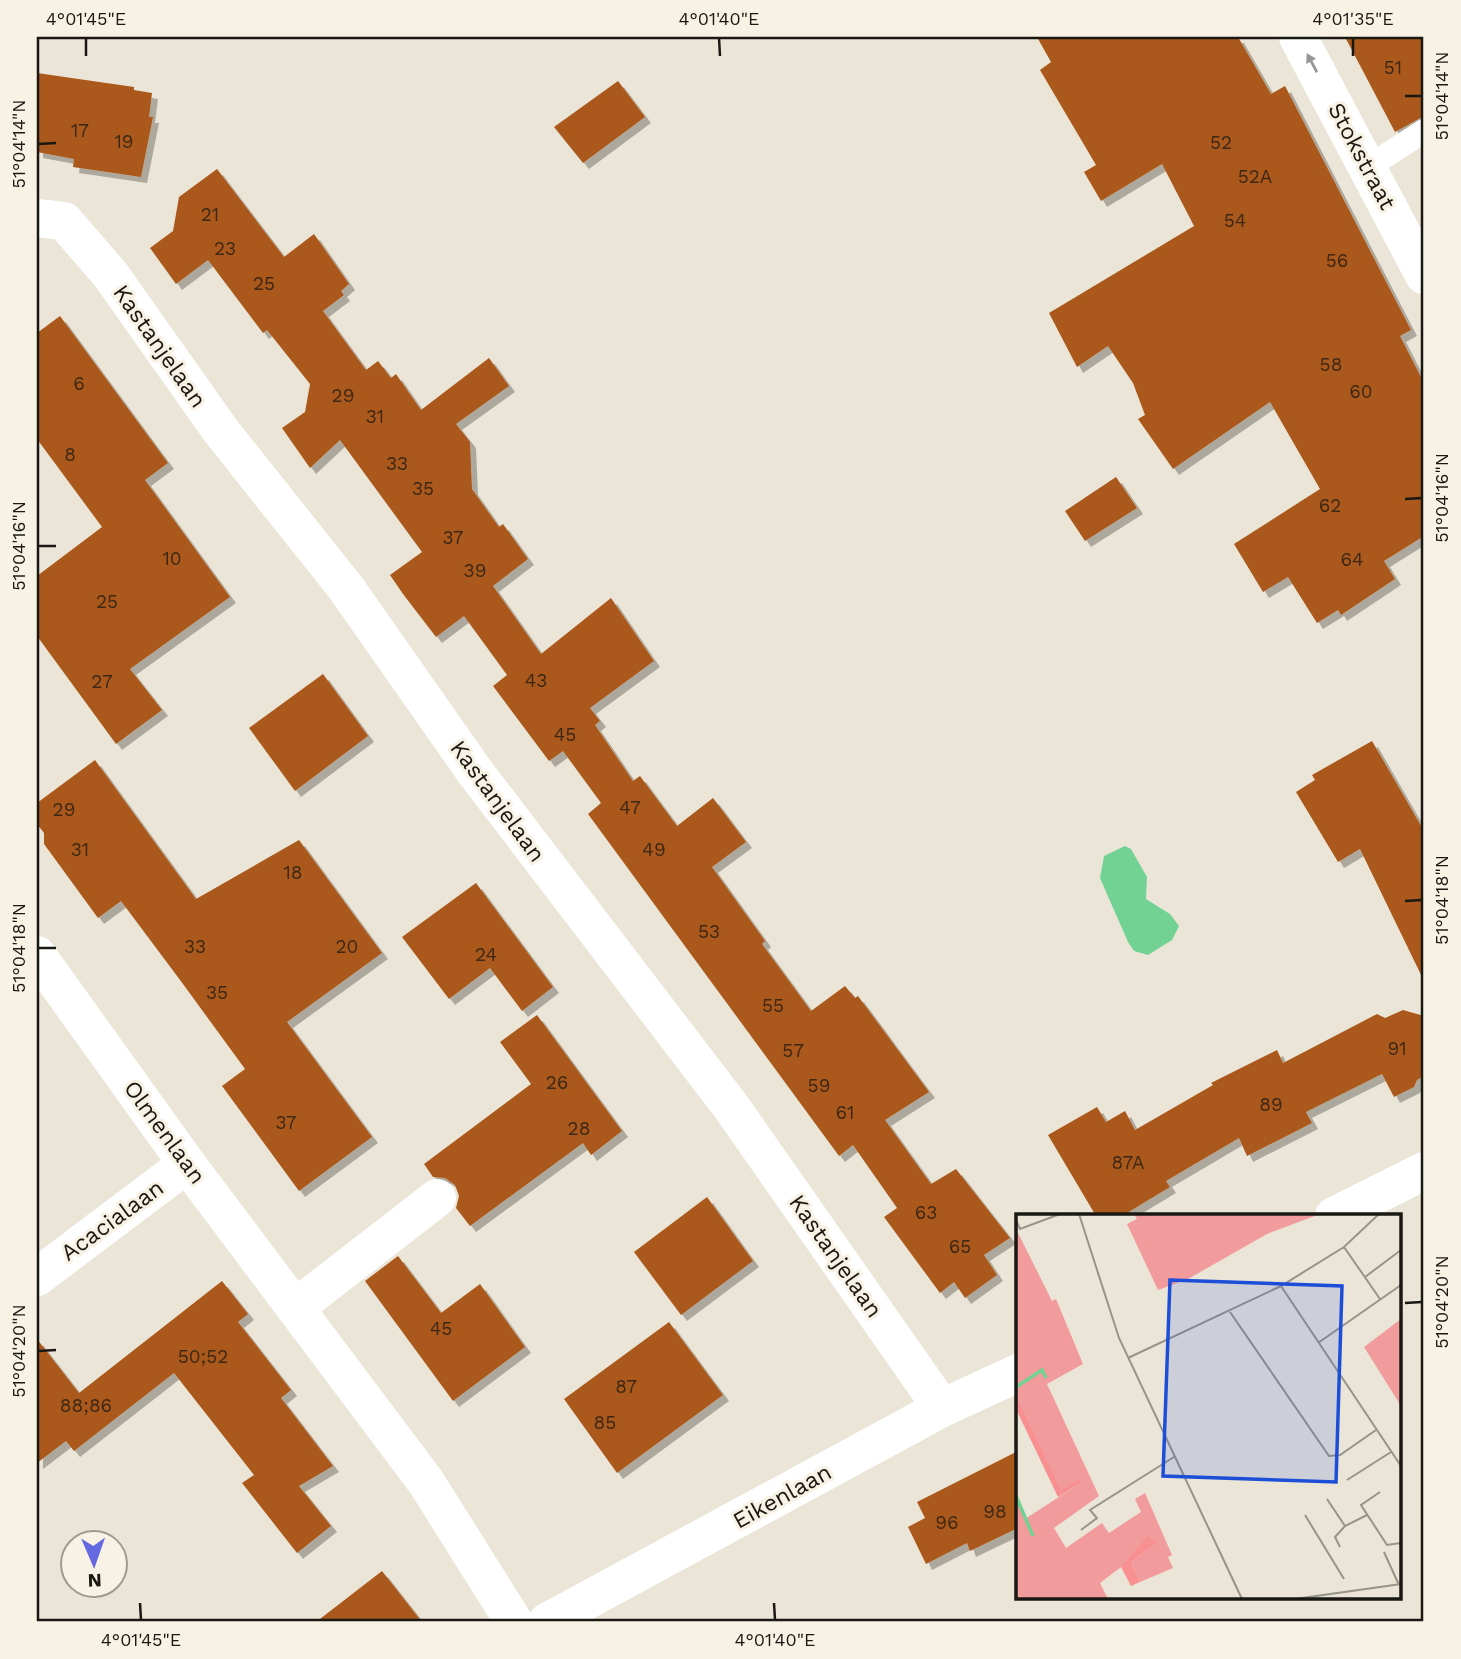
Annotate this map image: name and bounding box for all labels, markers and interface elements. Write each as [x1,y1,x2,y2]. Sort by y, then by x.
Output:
text: 4°01'45"E [46,8,126,29]
text: 4°01'40"E [679,8,760,29]
text: 4°01'35"E [1312,8,1394,29]
text: 51°04'14"N [1431,52,1452,140]
one-way arrow [1307,53,1318,73]
house number: 51 [1384,56,1402,79]
street label: Stokstraat [1322,98,1401,215]
text: 51°04'14"N [8,100,29,188]
house number: 17 [71,119,89,142]
house number: 19 [114,130,134,153]
house number: 52 [1210,131,1232,154]
house number: 52A [1238,165,1273,188]
house number: 21 [201,203,219,226]
house number: 54 [1224,209,1246,232]
house number: 23 [214,237,236,260]
house number: 56 [1326,249,1348,272]
house number: 25 [253,272,275,295]
street label: Kastanjelaan [107,280,212,413]
house number: 58 [1320,353,1342,376]
house number: 6 [73,372,85,395]
house number: 60 [1349,380,1373,403]
house number: 29 [332,384,354,407]
house number: 31 [366,405,384,428]
house number: 8 [64,443,76,466]
house number: 33 [386,452,408,475]
text: 51°04'16"N [1431,453,1452,543]
house number: 35 [412,477,434,500]
house number: 62 [1319,494,1341,517]
text: 51°04'16"N [8,501,29,591]
house number: 37 [443,526,463,549]
house number: 10 [162,547,182,570]
house number: 64 [1340,548,1364,571]
house number: 39 [464,559,486,582]
house number: 25 [96,590,118,613]
house number: 43 [525,669,547,692]
house number: 27 [91,670,113,693]
house number: 45 [554,723,576,746]
street label: Kastanjelaan [445,735,551,867]
house number: 47 [619,796,641,819]
house number: 29 [53,798,75,821]
house number: 31 [71,838,89,861]
house number: 49 [642,838,666,861]
text: 51°04'18"N [1431,855,1452,945]
house number: 18 [283,861,303,884]
text: 51°04'18"N [8,903,29,993]
house number: 53 [698,920,720,943]
house number: 33 [184,935,206,958]
house number: 20 [336,935,358,958]
house number: 24 [475,943,497,966]
house number: 35 [206,981,228,1004]
house number: 55 [762,994,784,1017]
house number: 91 [1387,1037,1407,1060]
house number: 57 [782,1039,804,1062]
house number: 26 [546,1071,568,1094]
house number: 59 [808,1074,830,1097]
street label: Olmenlaan [118,1075,211,1189]
house number: 89 [1259,1093,1283,1116]
house number: 61 [836,1101,854,1124]
house number: 37 [276,1111,296,1134]
house number: 28 [568,1117,590,1140]
house number: 87A [1111,1151,1145,1174]
street label: Acacialaan [56,1174,169,1267]
street label: Kastanjelaan [783,1190,888,1323]
house number: 63 [915,1201,937,1224]
inset map [1016,1214,1402,1600]
house number: 65 [949,1235,971,1258]
text: 51°04'20"N [1431,1255,1452,1349]
text: 51°04'20"N [8,1304,29,1398]
house number: 45 [430,1317,452,1340]
house number: 50;52 [178,1345,228,1368]
house number: 87 [615,1375,637,1398]
house number: 88;86 [60,1394,112,1417]
house number: 85 [594,1411,616,1434]
street label: Eikenlaan [728,1458,836,1534]
house number: 98 [983,1500,1007,1523]
house number: 96 [935,1511,959,1534]
north arrow [60,1530,130,1600]
text: N [87,1569,102,1592]
text: 4°01'45"E [101,1629,181,1650]
text: 4°01'40"E [735,1629,816,1650]

